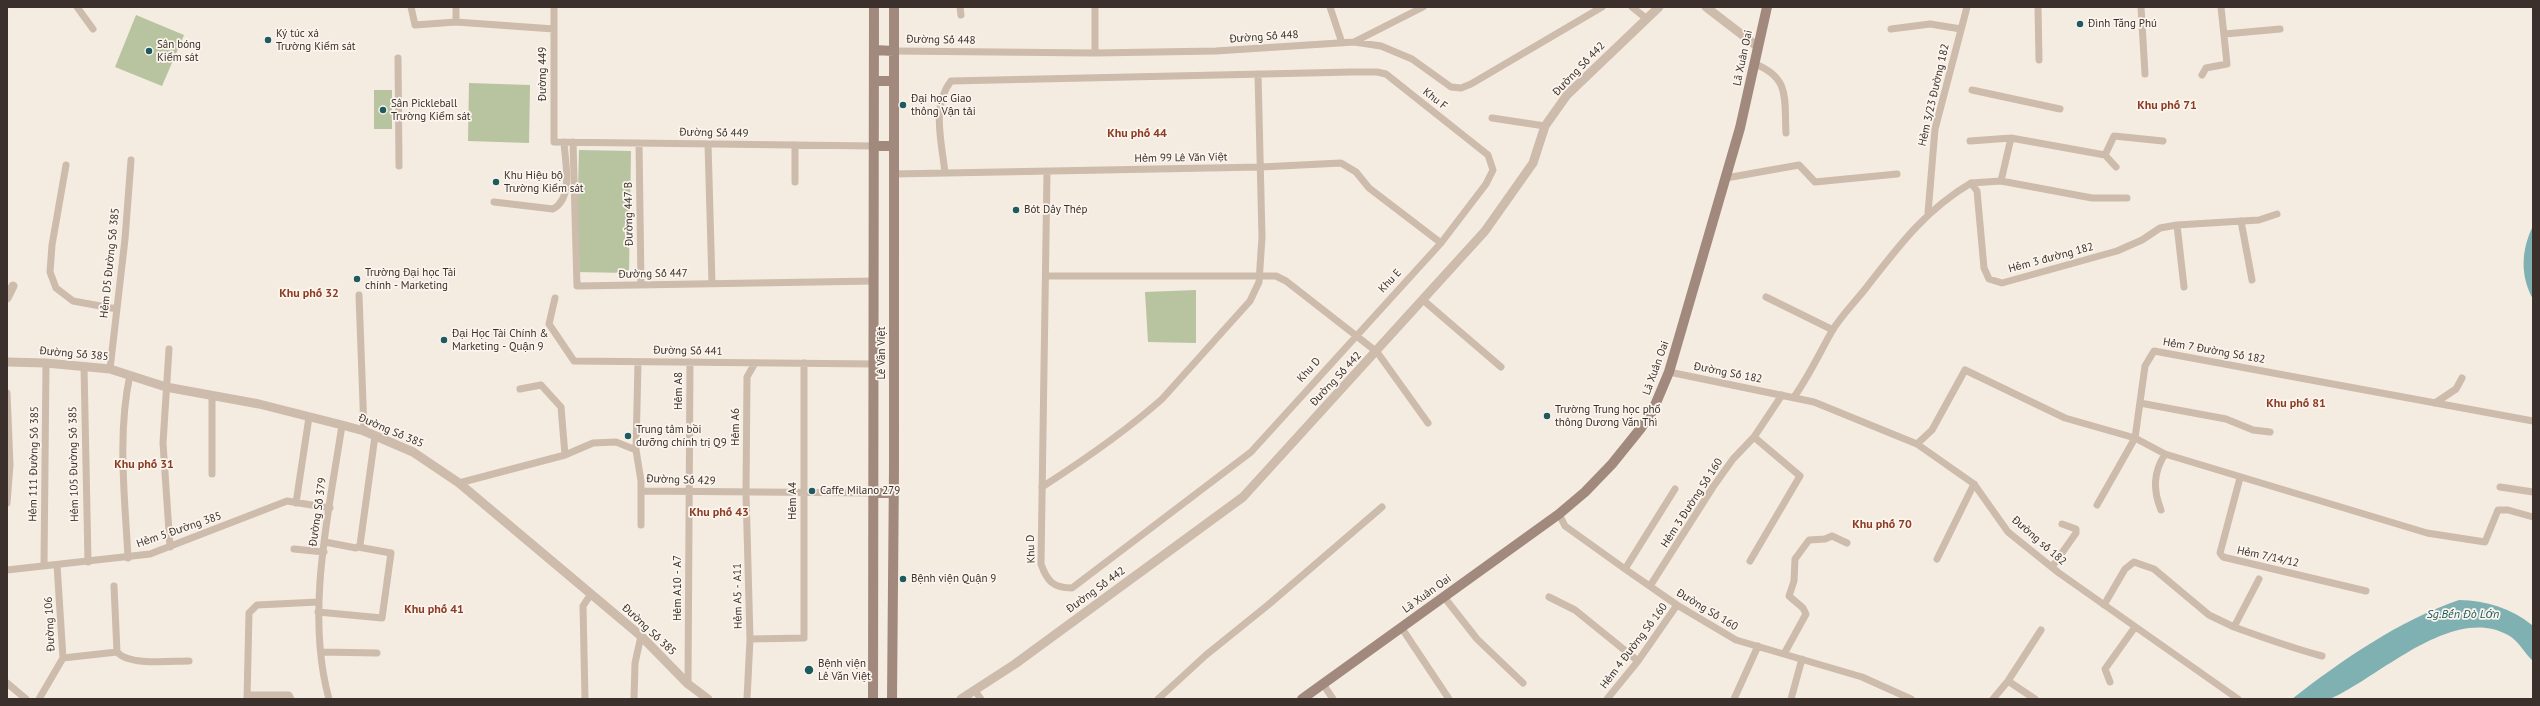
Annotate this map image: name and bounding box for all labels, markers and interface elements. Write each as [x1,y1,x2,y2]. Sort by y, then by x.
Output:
place label: Đình Tăng Phú [2088,17,2157,31]
marker: Đình Tăng Phú [2075,19,2085,29]
place label: Ký túc xá Trường Kiểm sát [276,27,356,53]
street label: Đường Số 448 [1229,28,1299,46]
street label: Lã Xuân Oai [1731,29,1755,87]
street label: Đường Số 448 [906,33,976,47]
marker: Ký túc xá Trường Kiểm sát [263,35,273,45]
place label: Sân bóng Kiểm sát [157,38,201,64]
street label: Đường Số 442 [1550,39,1608,99]
street label: Hẻm 3/23 Đường 182 [1916,42,1952,148]
marker: Sân bóng Kiểm sát [144,46,154,56]
street label: Đường 449 [536,47,550,101]
street label: Khu F [1420,85,1450,113]
place label: Đại học Giao thông Vận tải [911,92,976,118]
place label: Sân Pickleball Trường Kiểm sát [391,97,471,123]
district label: Khu phố 71 [2137,99,2197,113]
marker: Đại học Giao thông Vận tải [898,100,908,110]
marker: Sân Pickleball Trường Kiểm sát [378,105,388,115]
street label: Đường Số 449 [679,126,749,140]
district label: Khu phố 44 [1107,127,1167,141]
street label: Hẻm 99 Lê Văn Việt [1134,151,1228,165]
place label: Khu Hiệu bộ Trường Kiểm sát [504,169,584,195]
marker: Khu Hiệu bộ Trường Kiểm sát [491,177,501,187]
street label: Đường 447 B [622,182,636,246]
place label: Bót Dây Thép [1024,203,1087,217]
marker: Bót Dây Thép [1011,205,1021,215]
street label: Hẻm D5 Đường Số 385 [98,207,122,319]
street label: Hẻm 3 đường 182 [2007,240,2095,276]
place label: Trường Đại học Tài chính - Marketing [365,266,456,292]
street label: Khu E [1376,266,1404,296]
street label: Đường Số 447 [618,267,688,281]
marker: Trường Đại học Tài chính - Marketing [352,274,362,284]
district label: Khu phố 32 [279,287,339,301]
place label: Đại Học Tài Chính & Marketing - Quận 9 [452,327,548,353]
street label: Lê Văn Việt [875,327,889,379]
marker: Đại Học Tài Chính & Marketing - Quận 9 [439,335,449,345]
street label: Hẻm 7 Đường Số 182 [2162,336,2266,366]
street label: Lã Xuân Oai [1640,339,1672,397]
street label: Đường Số 385 [39,344,109,364]
street label: Đường Số 441 [653,344,723,358]
street label: Đường Số 442 [1308,349,1364,409]
street label: Khu D [1294,355,1324,385]
street label: Đường Số 182 [1693,360,1763,386]
street label: Hẻm A8 [672,372,686,410]
district label: Khu phố 81 [2266,397,2326,411]
place label: Trường Trung học phổ thông Dương Văn Thì [1555,403,1661,429]
street label: Hẻm 111 Đường Số 385 [26,406,42,522]
street label: Hẻm 105 Đường Số 385 [66,406,82,522]
street label: Hẻm A6 [729,408,743,446]
street label: Đường Số 385 [357,411,425,451]
marker: Trường Trung học phổ thông Dương Văn Thì [1542,411,1552,421]
place label: Trung tâm bồi dưỡng chính trị Q9 [636,423,727,449]
marker: Trung tâm bồi dưỡng chính trị Q9 [623,431,633,441]
street label: Hẻm 3 Đường Số 160 [1658,456,1726,550]
district label: Khu phố 31 [114,458,174,472]
street label: Đường Số 429 [646,472,716,488]
street label: Đường Số 379 [307,477,329,547]
street label: Hẻm A4 [786,482,800,520]
place label: Caffe Milano 279 [820,484,900,498]
marker: Caffe Milano 279 [807,486,817,496]
district label: Khu phố 43 [689,506,749,520]
street label: Hẻm 5 Đường 385 [135,509,223,551]
street label: Đường số 182 [2009,514,2069,568]
district label: Khu phố 70 [1852,518,1912,532]
street label: Khu D [1024,534,1038,564]
street label: Hẻm 7/14/12 [2236,544,2300,570]
street label: Hẻm A10 - A7 [671,555,685,621]
street label: Hẻm A5 - A11 [731,563,745,629]
street label: Đường Số 442 [1064,564,1128,616]
place label: Bệnh viện Quận 9 [911,572,996,586]
street label: Lã Xuân Oai [1400,572,1454,616]
marker: Bệnh viện Quận 9 [898,574,908,584]
street label: Đường Số 160 [1674,586,1740,634]
street label: Đường 106 [42,596,58,652]
street label: Hẻm 4 Đường Số 160 [1598,601,1670,691]
street label: Đường Số 385 [619,602,679,658]
district label: Khu phố 41 [404,603,464,617]
water label: Sg.Bến Đò Lớn [2427,608,2499,622]
place label: Bệnh viện Lê Văn Việt [818,657,871,683]
marker: Bệnh viện Lê Văn Việt [803,664,815,676]

